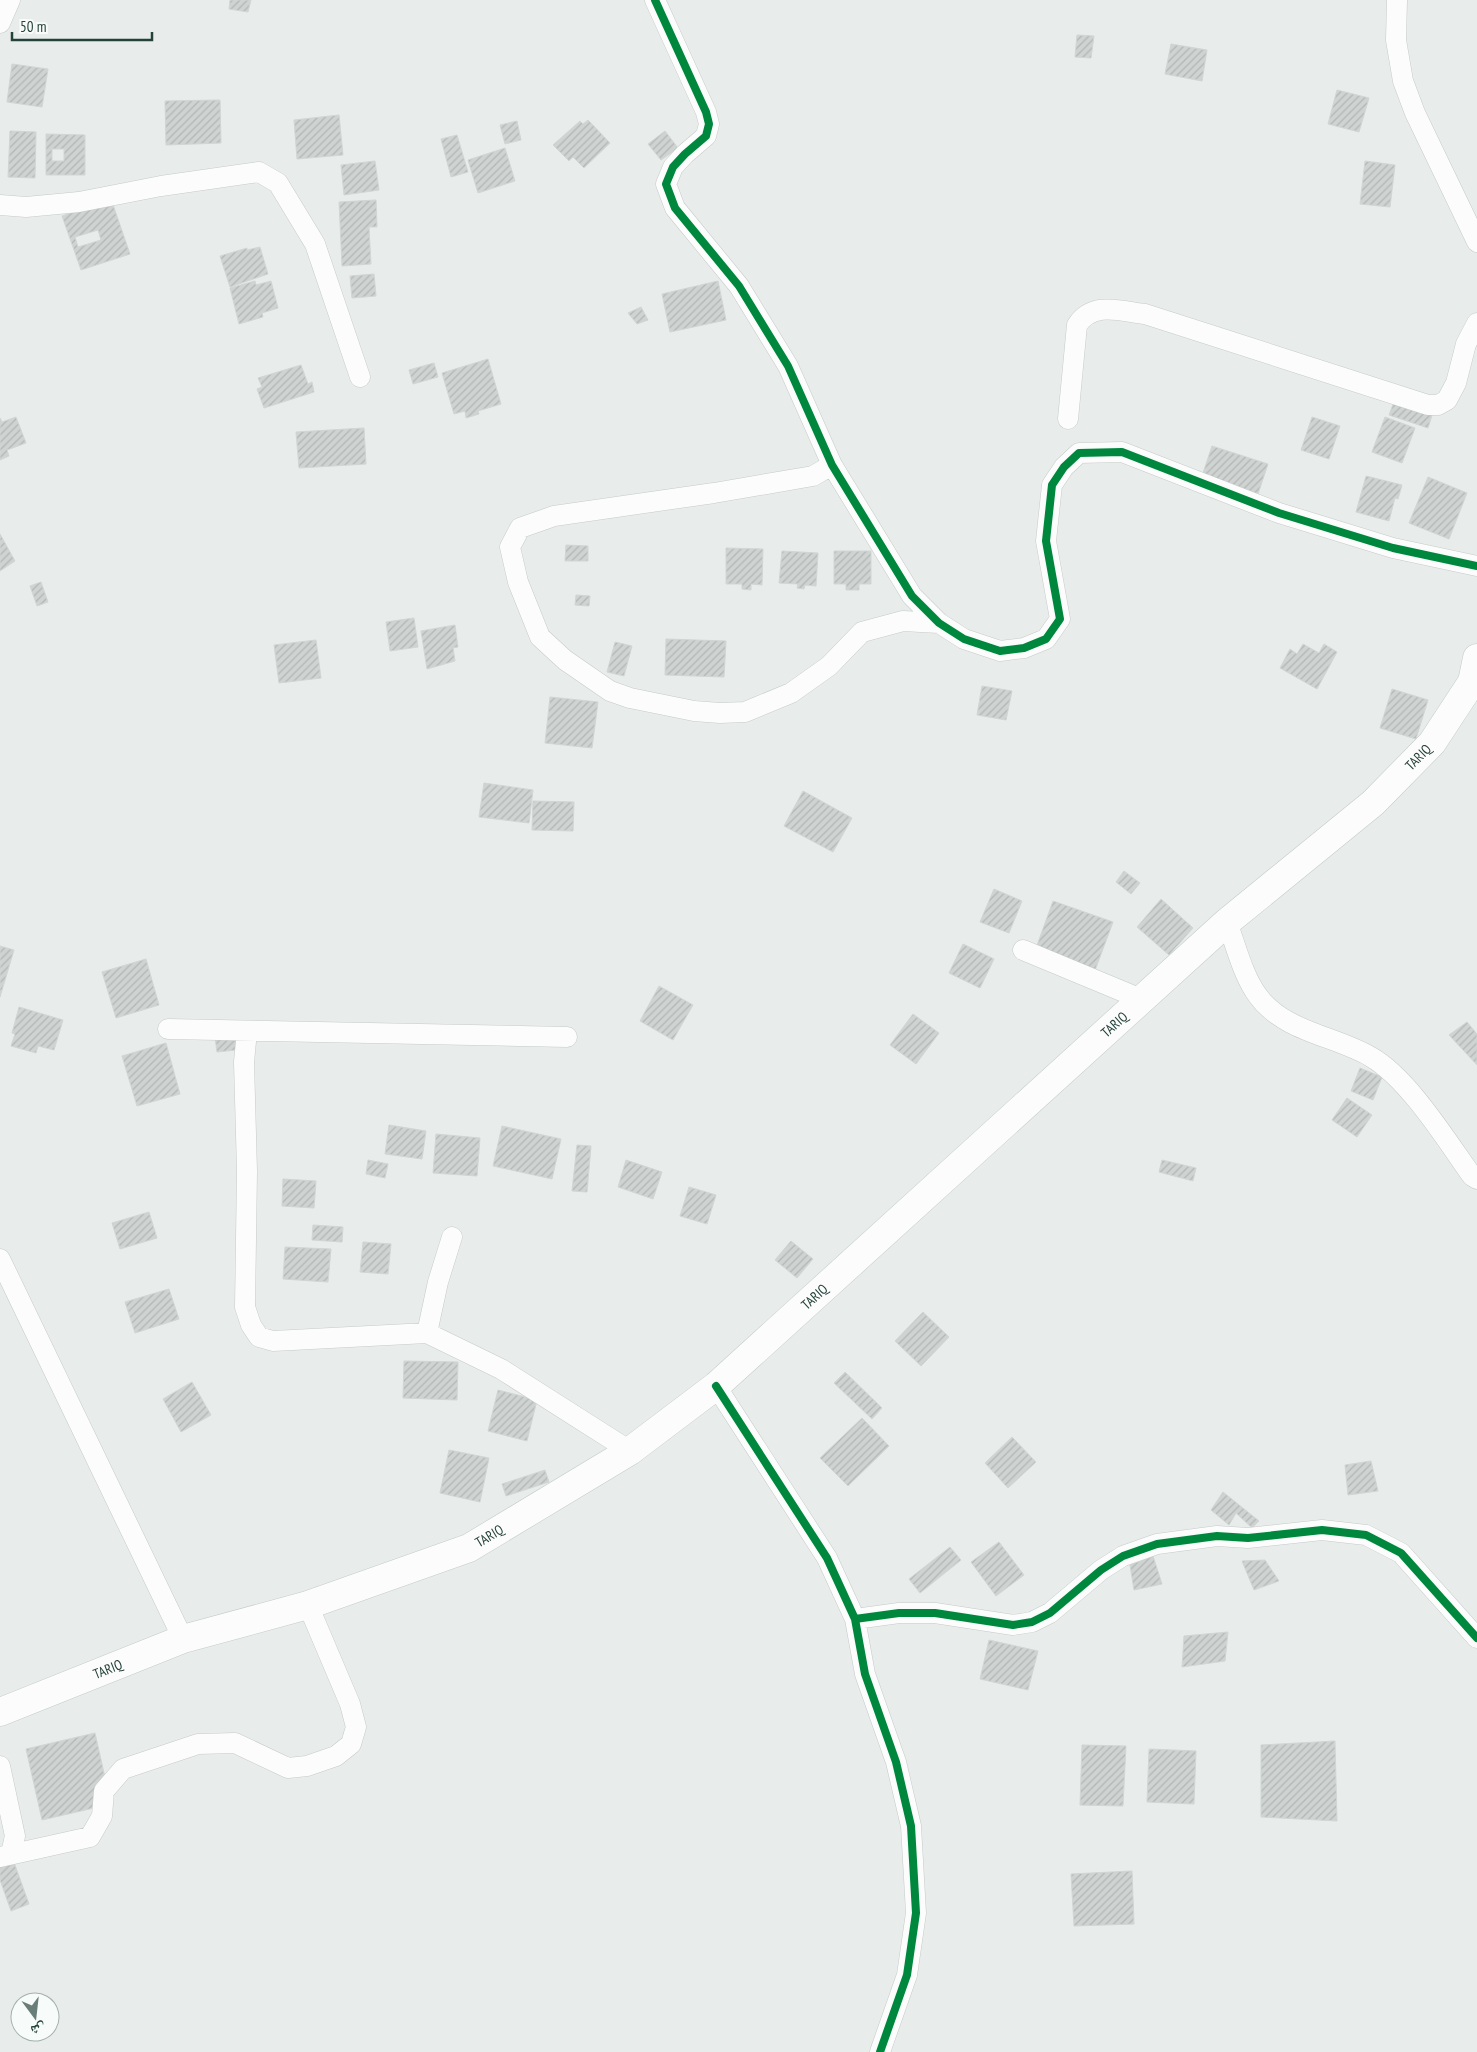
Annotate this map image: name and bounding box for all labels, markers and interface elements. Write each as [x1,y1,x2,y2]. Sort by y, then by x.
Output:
scale bar [12,10,152,42]
text: 50 m [20,17,46,36]
street label: TARIQ [1401,740,1435,774]
street label: TARIQ [1097,1008,1132,1041]
street label: TARIQ [797,1280,832,1313]
street label: TARIQ [472,1520,507,1551]
street label: TARIQ [91,1655,125,1683]
north arrow [10,1992,60,2042]
text: ش [29,2019,48,2040]

